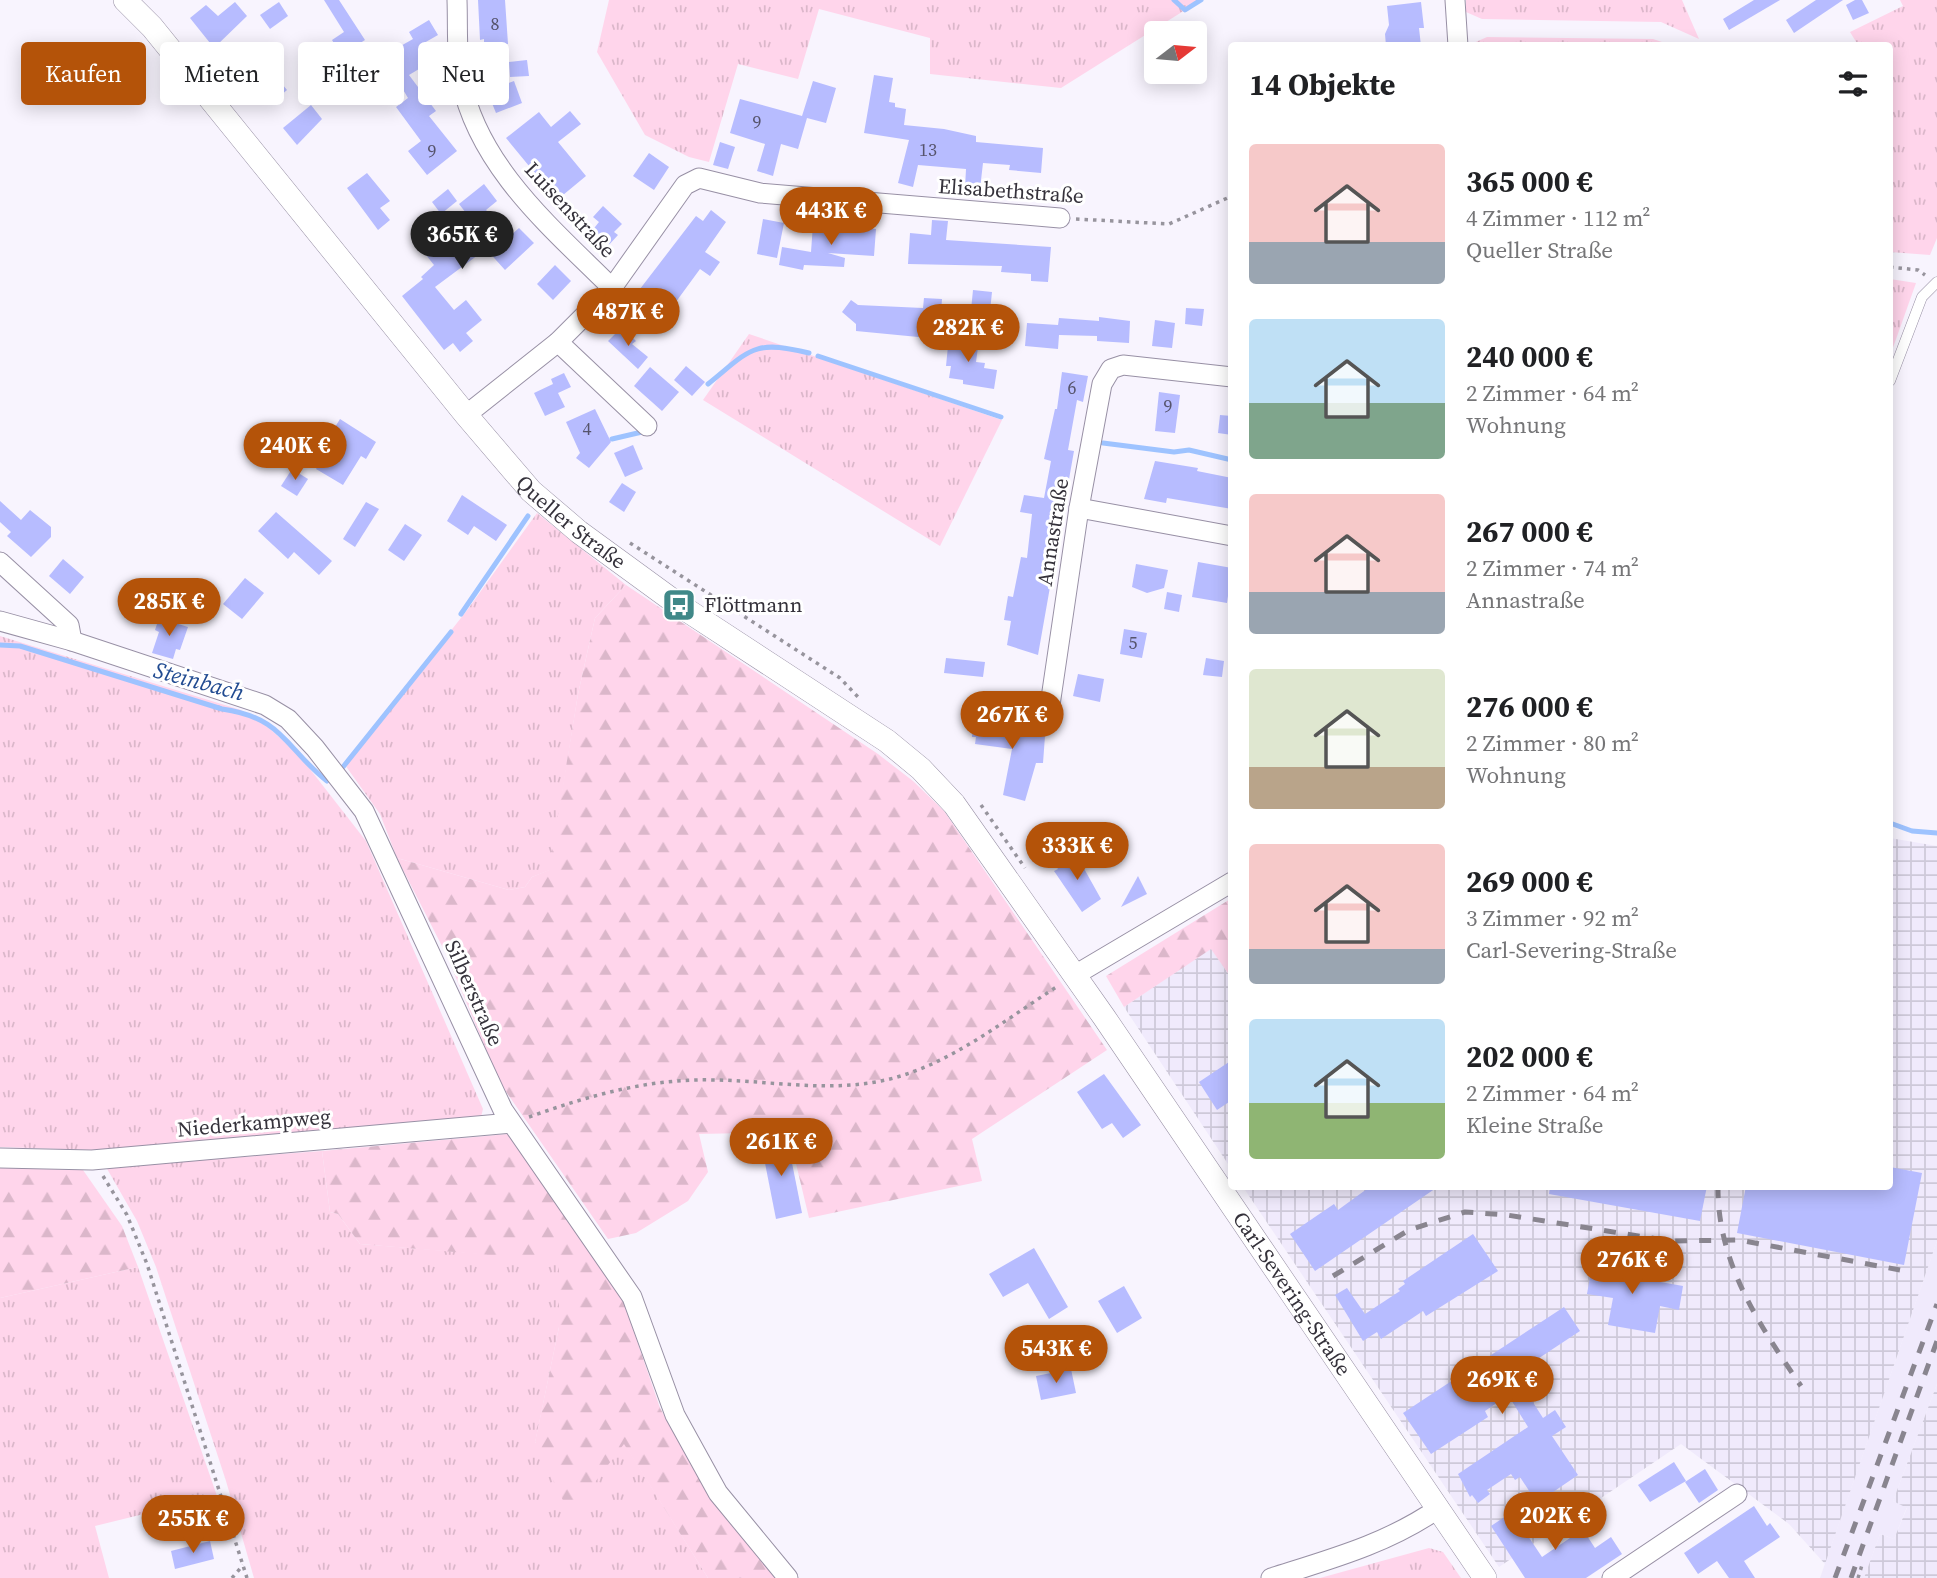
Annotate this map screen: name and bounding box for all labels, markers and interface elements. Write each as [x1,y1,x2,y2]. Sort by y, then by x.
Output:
house number: 8 [491,11,500,36]
north arrow [1144,21,1208,84]
map controls [1144,21,1207,84]
chip: Kaufen [21,42,146,105]
chip: Mieten [160,42,284,105]
chip: Filter [298,42,404,105]
chip: Neu [418,42,509,105]
text: 14 Objekte [1249,64,1395,105]
icon: filters [1834,65,1872,103]
house number: 9 [753,109,762,134]
house number: 13 [919,137,937,162]
house number: 9 [428,138,437,163]
street label: Luisenstraße [518,155,622,264]
text: 365 000 € [1466,161,1593,202]
street label: Elisabethstraße [937,171,1085,210]
icon: home [1305,172,1389,256]
pin: 443K € [774,188,888,247]
text: 443K € [796,194,866,226]
text: 4 Zimmer · 112 m² [1466,202,1650,234]
pin: 365K € [405,212,519,271]
text: 365K € [427,218,497,250]
text: Queller Straße [1466,234,1613,266]
pin: 487K € [571,288,685,348]
text: 487K € [593,295,663,327]
pin: 282K € [911,304,1025,364]
text: 282K € [933,311,1003,343]
text: 240 000 € [1466,336,1593,377]
icon: home [1305,347,1389,431]
house number: 6 [1068,375,1077,400]
text: 2 Zimmer · 64 m² [1466,377,1639,409]
house number: 9 [1164,393,1173,418]
text: Wohnung [1466,409,1566,441]
house number: 4 [583,416,592,441]
pin: 240K € [238,422,352,482]
text: 240K € [260,429,330,461]
street label: Queller Straße [510,469,632,576]
street label: Annastraße [1030,476,1075,588]
text: 267 000 € [1466,511,1593,552]
icon: home [1305,522,1389,606]
text: 2 Zimmer · 74 m² [1466,552,1639,584]
pin: 285K € [112,578,226,638]
text: Annastraße [1466,584,1585,616]
text: 285K € [134,585,204,617]
bus stop icon: Flöttmann [660,586,698,624]
place label: Flöttmann [704,590,803,619]
house number: 5 [1129,630,1138,655]
water label: Steinbach [150,654,248,709]
text: 276 000 € [1466,686,1593,727]
pin: 267K € [955,692,1069,751]
icon: home [1305,697,1389,781]
text: 267K € [977,698,1047,730]
text: 2 Zimmer · 80 m² [1466,727,1639,759]
text: Wohnung [1466,759,1566,791]
pin: 333K € [1020,822,1134,882]
text: 333K € [1042,829,1112,861]
text: 269 000 € [1466,861,1593,902]
icon: home [1305,872,1389,956]
text: 3 Zimmer · 92 m² [1466,902,1639,934]
text: Carl-Severing-Straße [1466,934,1677,966]
street label: Silberstraße [438,935,511,1050]
text: 202 000 € [1466,1036,1593,1077]
icon: home [1305,1047,1389,1131]
text: 2 Zimmer · 64 m² [1466,1077,1639,1109]
street label: Niederkampweg [176,1101,332,1144]
text: Kleine Straße [1466,1109,1603,1141]
pin: 261K € [724,1118,838,1178]
text: 261K € [746,1125,816,1157]
street label: Carl-Severing-Straße [1226,1206,1359,1381]
pin: 276K € [1575,1236,1689,1296]
text: 276K € [1597,1243,1667,1275]
pin: 543K € [999,1326,1113,1385]
text: 543K € [1021,1332,1091,1364]
pin: 269K € [1445,1356,1559,1416]
text: 269K € [1467,1363,1537,1395]
pin: 202K € [1498,1492,1612,1552]
pin: 255K € [136,1496,250,1555]
text: 202K € [1520,1499,1590,1531]
text: 255K € [158,1502,228,1534]

